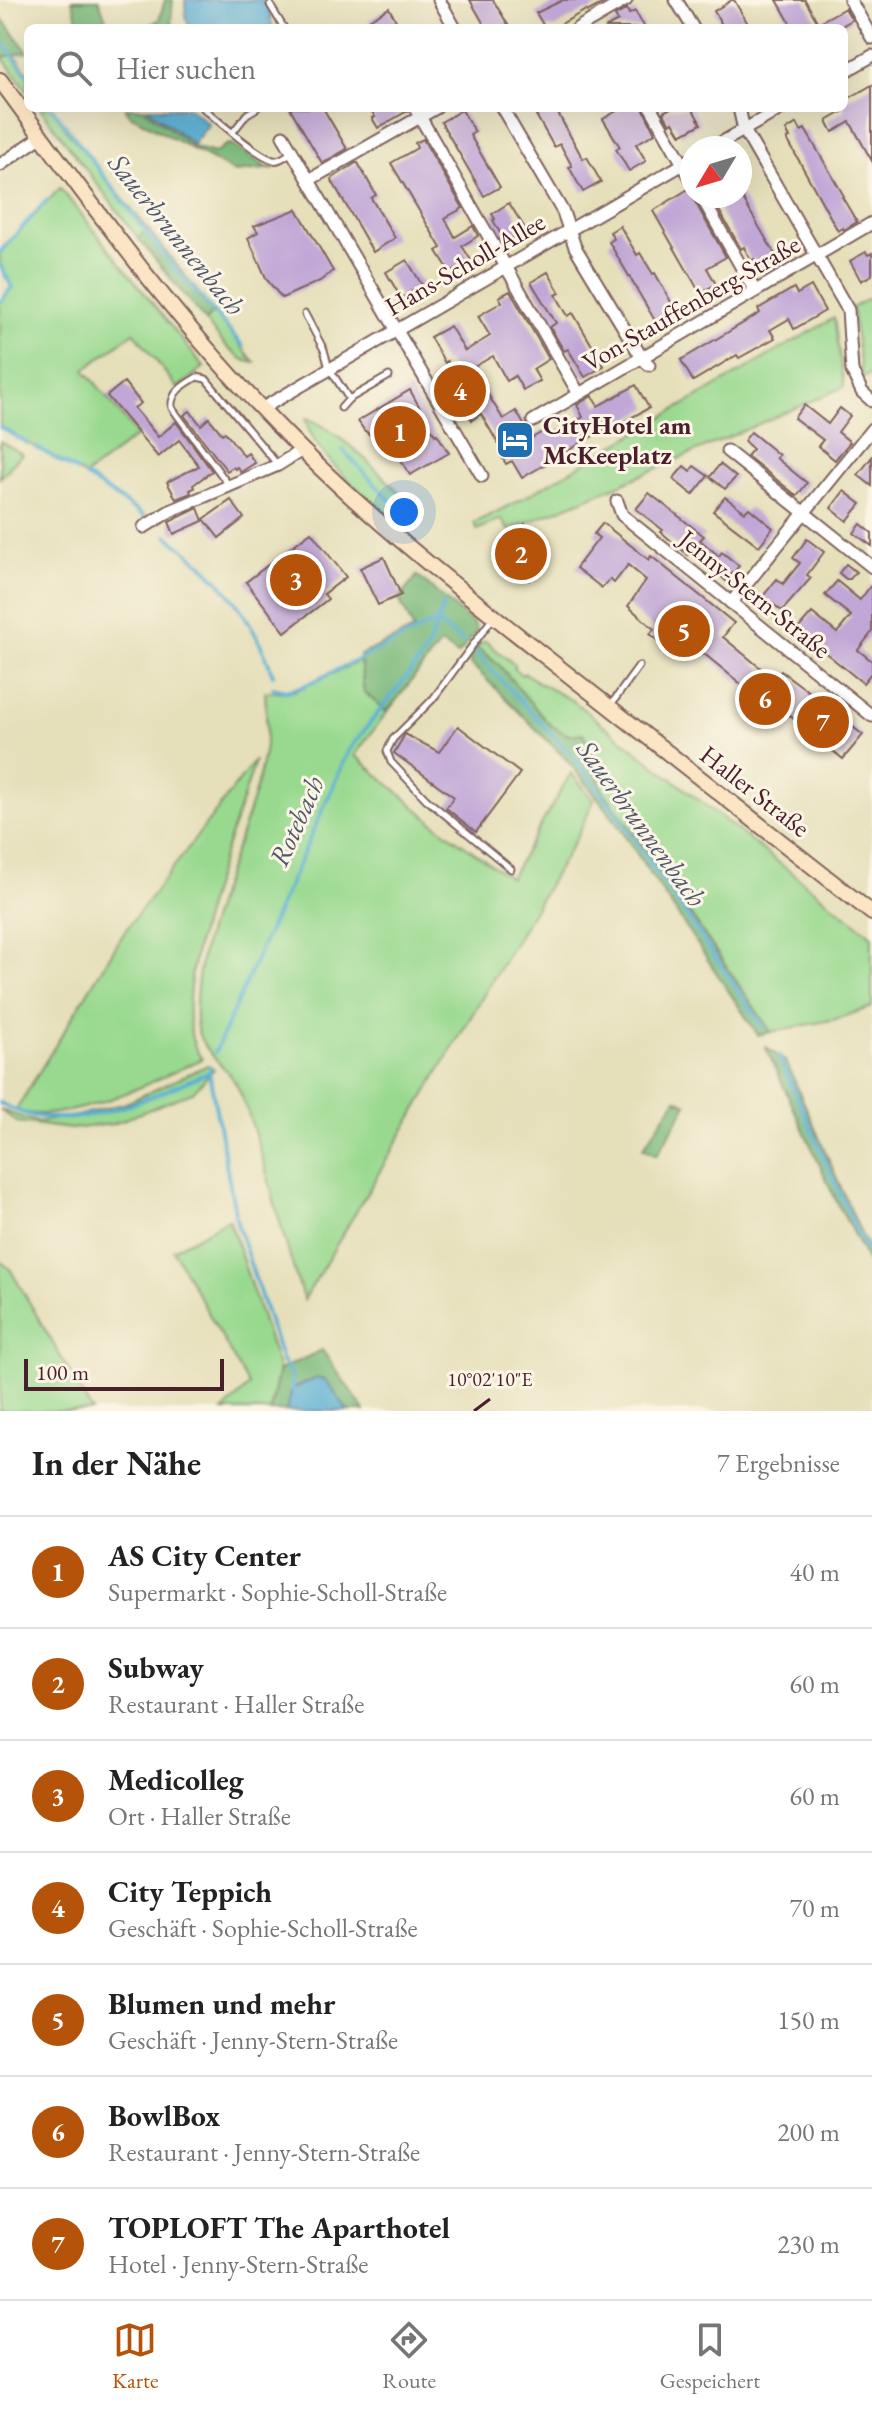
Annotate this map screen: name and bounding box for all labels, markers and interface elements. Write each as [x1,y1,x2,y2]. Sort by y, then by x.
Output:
search box [24,24,848,112]
icon: search [52,46,96,90]
text: Hier suchen [116,49,256,88]
north arrow [680,136,752,208]
water label: Sauerbrunnenbach [100,145,254,323]
street label: Hans-Scholl-Allee [379,204,551,324]
street label: Von-Stauffenberg-Straße [576,227,806,379]
pin: 4 [434,361,486,421]
pin: 1 [374,402,426,462]
place label: CityHotel am McKeeplatz [543,408,692,472]
hotel icon: CityHotel am McKeeplatz [494,419,536,461]
your location [384,492,424,532]
street label: Jenny-Stern-Straße [670,521,838,666]
pin: 2 [495,524,547,584]
pin: 3 [270,550,322,610]
pin: 5 [658,601,710,661]
pin: 6 [739,669,791,729]
pin: 7 [797,692,849,752]
water label: Sauerbrunnenbach [569,731,715,914]
street label: Haller Straße [693,737,817,845]
water label: Rotebach [260,770,332,872]
scale bar [24,1355,224,1391]
text: 100 m [36,1358,89,1387]
text: 10°02'10"E [447,1366,533,1392]
text: In der Nähe [32,1441,201,1485]
text: 7 Ergebnisse [717,1446,840,1480]
text: AS City Center [108,1536,301,1575]
text: 1 [51,1555,65,1589]
text: 40 m [790,1555,840,1589]
text: Supermarkt · Sophie-Scholl-Straße [108,1575,447,1609]
text: Subway [108,1648,204,1687]
text: 2 [51,1667,65,1701]
text: 60 m [790,1667,840,1701]
text: Restaurant · Haller Straße [108,1687,364,1721]
text: Medicolleg [108,1760,244,1799]
text: 3 [51,1779,65,1813]
text: 60 m [790,1779,840,1813]
text: Ort · Haller Straße [108,1799,291,1833]
text: City Teppich [108,1872,272,1911]
text: 4 [51,1891,65,1925]
text: 70 m [790,1891,840,1925]
text: Geschäft · Sophie-Scholl-Straße [108,1911,418,1945]
text: Blumen und mehr [108,1984,336,2023]
text: 5 [51,2003,65,2037]
text: 150 m [777,2003,840,2037]
text: Geschäft · Jenny-Stern-Straße [108,2023,398,2057]
text: BowlBox [108,2096,220,2135]
text: 6 [51,2115,65,2149]
text: 200 m [777,2115,840,2149]
text: Restaurant · Jenny-Stern-Straße [108,2135,420,2169]
text: TOPLOFT The Aparthotel [108,2208,450,2247]
text: 7 [51,2227,65,2261]
text: 230 m [777,2227,840,2261]
text: Hotel · Jenny-Stern-Straße [108,2247,368,2281]
tab: Karte [112,2318,159,2395]
tab: Route [382,2318,436,2395]
tab: Gespeichert [660,2318,760,2395]

